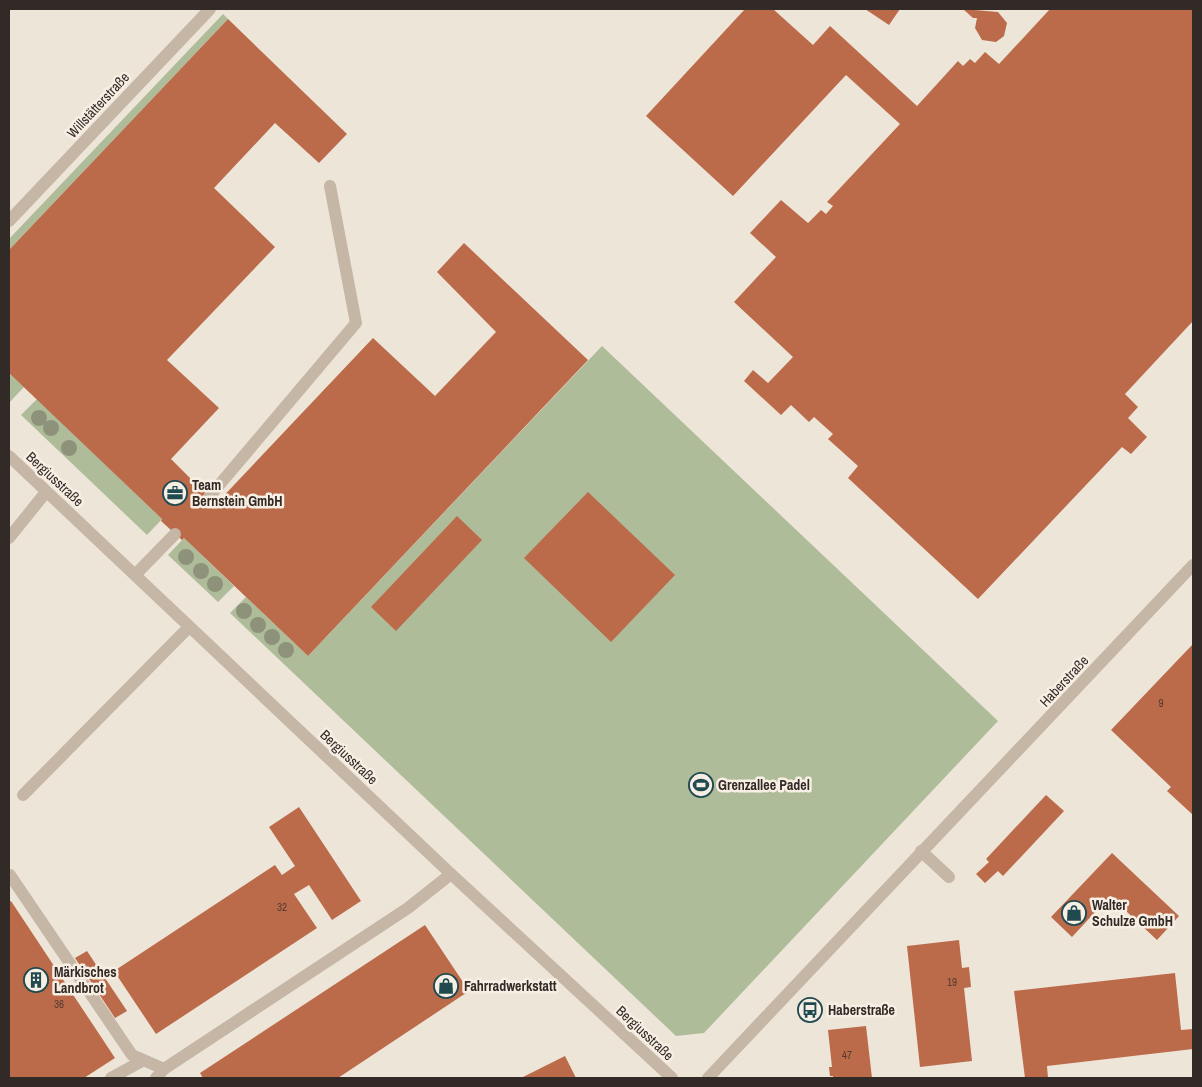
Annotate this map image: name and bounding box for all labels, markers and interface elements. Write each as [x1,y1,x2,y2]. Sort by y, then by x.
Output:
street label: Willstätterstraße [63,68,133,142]
street label: Bergiusstraße [22,448,88,510]
place label: Team Bernstein GmbH [192,476,283,510]
office icon: Team Bernstein GmbH [162,480,188,506]
street label: Haberstraße [1036,652,1092,710]
house number: 9 [1158,696,1164,710]
street label: Bergiusstraße [316,726,382,788]
sports icon: Grenzallee Padel [688,772,714,798]
place label: Grenzallee Padel [718,776,810,794]
place label: Walter Schulze GmbH [1092,896,1173,930]
house number: 32 [277,900,287,914]
shop icon: Walter Schulze GmbH [1061,900,1087,926]
place label: Märkisches Landbrot [54,963,117,997]
building icon: Märkisches Landbrot [23,967,49,993]
shop icon: Fahrradwerkstatt [433,973,459,999]
house number: 19 [947,975,957,989]
place label: Fahrradwerkstatt [464,977,557,995]
house number: 36 [54,997,64,1011]
bus stop icon: Haberstraße [797,997,823,1023]
place label: Haberstraße [828,1001,895,1019]
street label: Bergiusstraße [612,1002,678,1064]
house number: 47 [842,1048,852,1062]

